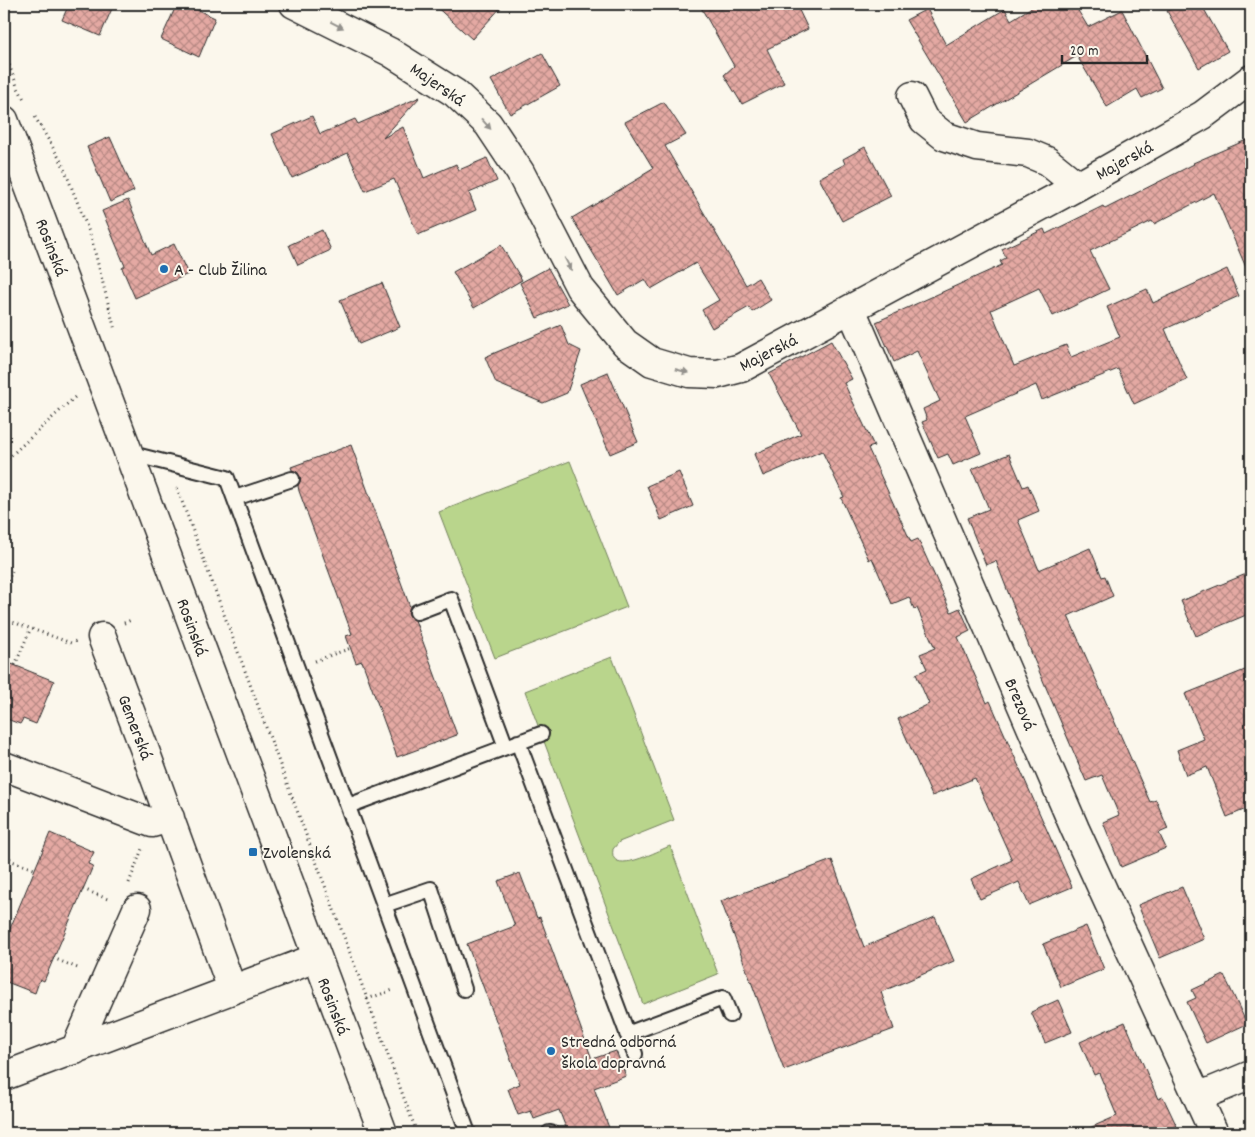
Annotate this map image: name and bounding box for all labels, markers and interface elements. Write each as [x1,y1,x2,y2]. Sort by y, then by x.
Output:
one-way arrow [330,22,344,30]
scale bar [1062,32,1148,64]
text: 20 m [1070,41,1098,63]
street label: Majerská [404,58,469,114]
one-way arrow [480,117,492,129]
street label: Majerská [1092,136,1159,188]
street label: Rosinská [27,215,72,280]
one-way arrow [564,257,572,271]
place label: A - Club Žilina [174,259,267,284]
marker: A - Club Žilina [158,263,170,275]
street label: Majerská [736,329,803,379]
one-way arrow [674,367,689,375]
street label: Rosinská [169,595,213,660]
street label: Brezová [997,675,1041,735]
street label: Gemerská [110,692,158,764]
place label: Zvolenská [263,842,331,867]
marker: Zvolenská [247,846,259,858]
street label: Rosinská [309,974,354,1039]
place label: Stredná odborná škola dopravná [561,1031,676,1077]
marker: Stredná odborná škola dopravná [545,1045,557,1057]

